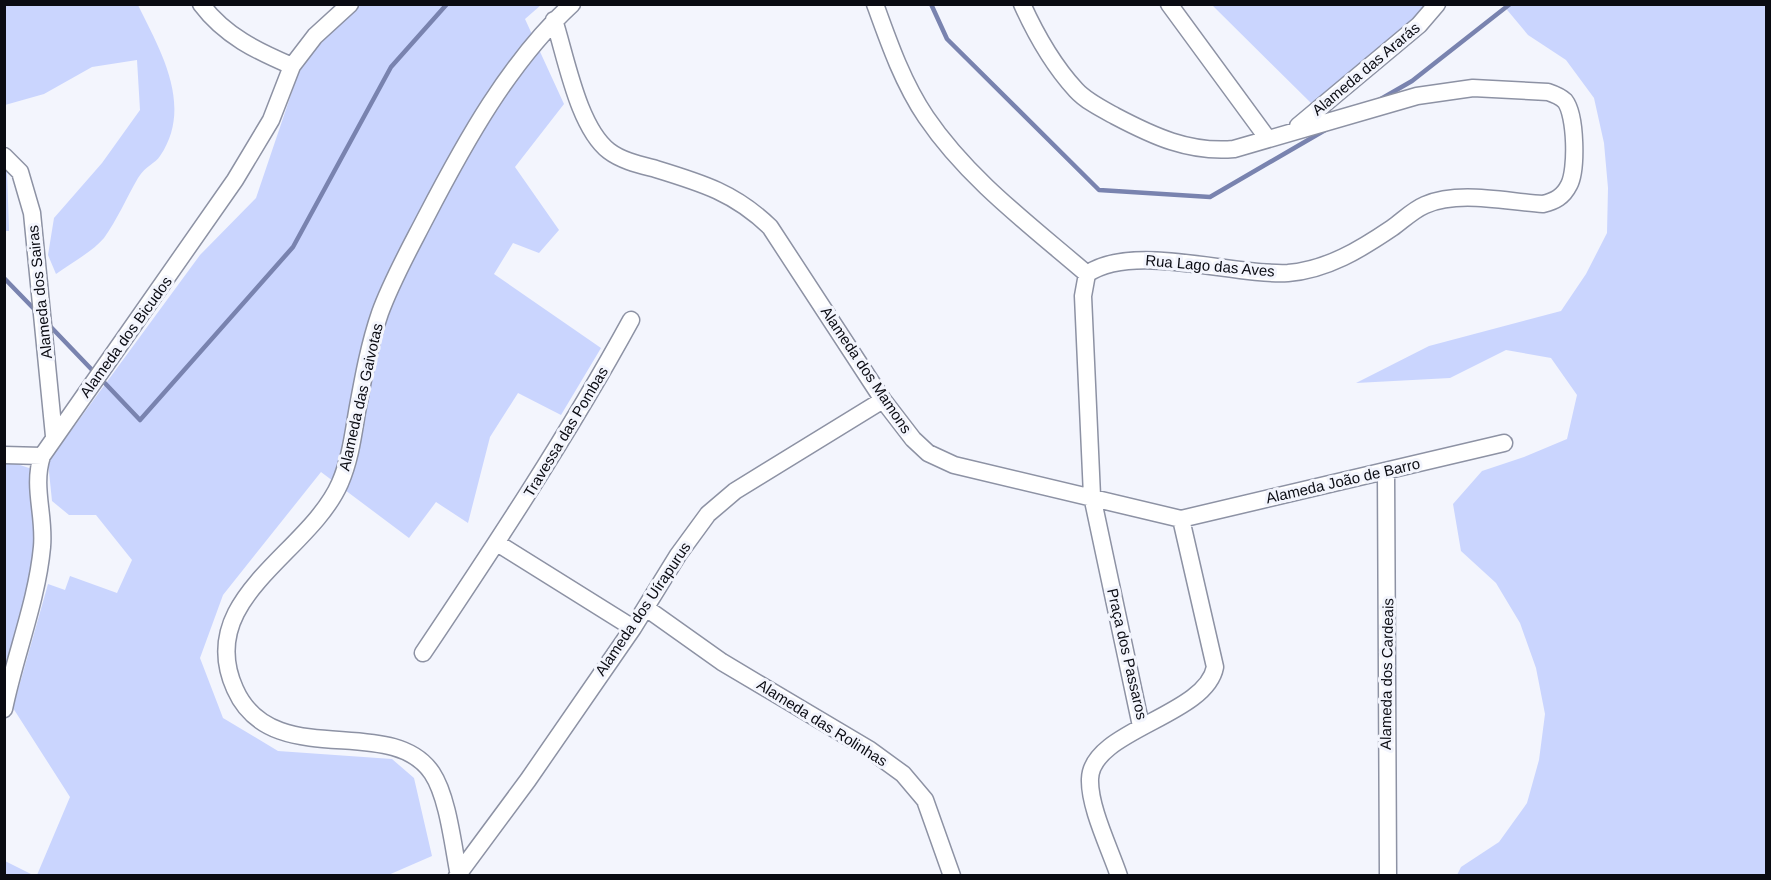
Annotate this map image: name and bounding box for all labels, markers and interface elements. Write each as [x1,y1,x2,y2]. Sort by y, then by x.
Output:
street label: Alameda das Ararás [1308,19,1423,119]
street label: Alameda dos Sairas [24,224,55,360]
street label: Rua Lago das Aves [1145,251,1275,280]
street label: Alameda dos Bicudos [76,273,175,400]
street label: Alameda dos Mamons [818,303,915,436]
street label: Alameda das Gaivotas [335,321,386,472]
street label: Travessa das Pombas [520,364,611,500]
street label: Alameda João de Barro [1264,455,1422,507]
street label: Alameda dos Uírapurus [591,539,694,679]
street label: Praça dos Passaros [1104,587,1151,721]
street label: Alameda dos Cardeais [1377,598,1396,750]
street label: Alameda das Rolinhas [754,676,890,770]

